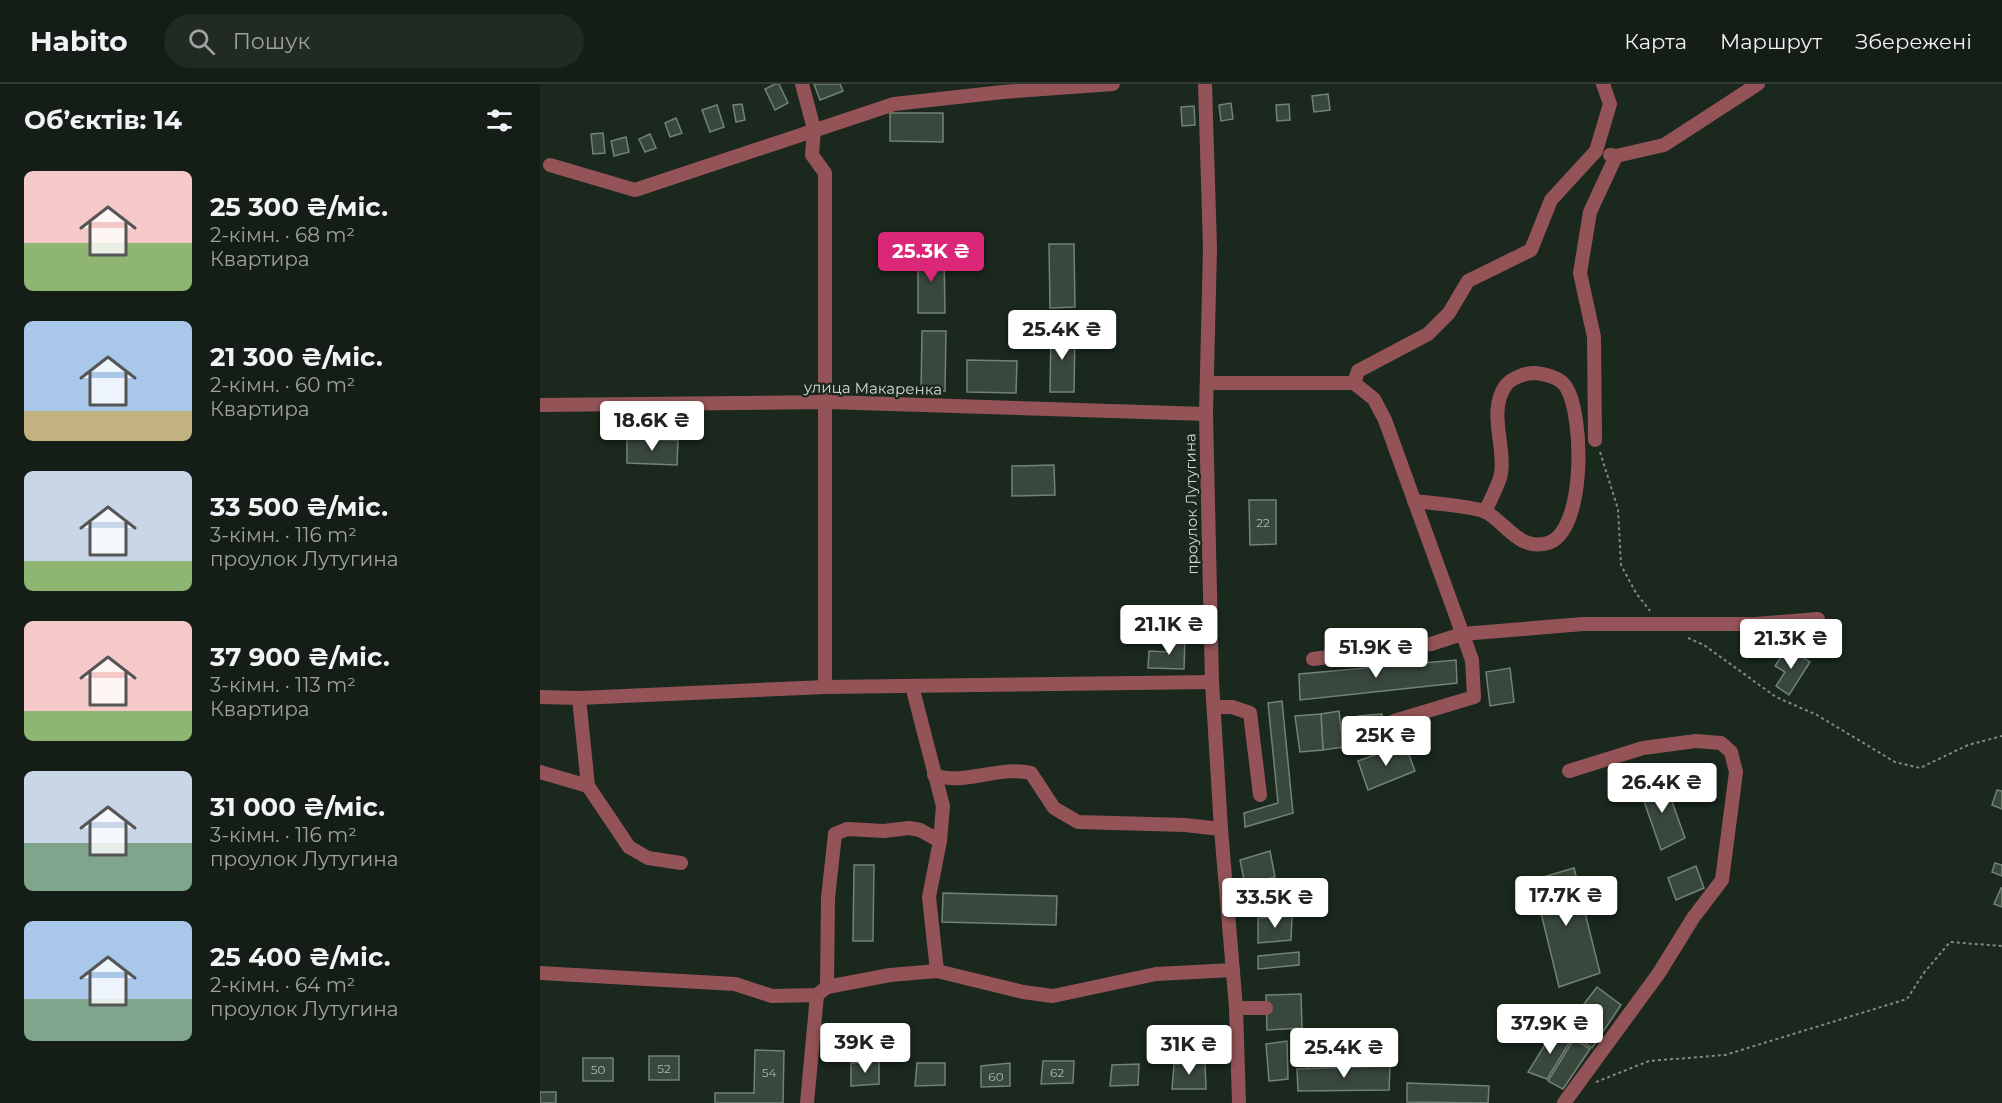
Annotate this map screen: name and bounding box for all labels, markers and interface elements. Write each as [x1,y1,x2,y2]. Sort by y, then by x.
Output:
search box [164,14,584,68]
text: Habito [30,24,128,58]
icon: search [185,25,218,58]
text: Пошук [233,28,310,55]
text: Карта [1624,29,1687,54]
text: Маршрут [1720,29,1822,54]
text: Збережені [1855,29,1972,54]
text: Об’єктів: 14 [24,104,182,136]
icon: filters [483,104,516,137]
text: 25 300 ₴/міс. [210,191,388,223]
icon: home [72,195,144,267]
text: 2-кімн. · 68 m² [210,223,355,247]
pin: 25.3K ₴ [876,232,986,283]
text: 25.3K ₴ [892,239,970,263]
text: Квартира [210,247,310,271]
pin: 25.4K ₴ [1007,310,1117,361]
text: 25.4K ₴ [1022,317,1102,341]
text: 21 300 ₴/міс. [210,341,383,373]
icon: home [72,345,144,417]
text: 2-кімн. · 60 m² [210,373,355,397]
street label: улица Макаренка [803,377,942,399]
text: Квартира [210,397,310,421]
pin: 18.6K ₴ [597,401,707,452]
text: 18.6K ₴ [614,408,690,432]
street label: проулок Лутугина [1180,433,1202,575]
text: 33 500 ₴/міс. [210,491,388,523]
icon: home [72,495,144,567]
house number: 22 [1256,515,1270,530]
text: 3-кімн. · 116 m² [210,523,357,547]
text: проулок Лутугина [210,547,398,571]
pin: 21.1K ₴ [1114,605,1224,656]
text: 21.1K ₴ [1134,612,1204,636]
pin: 21.3K ₴ [1736,619,1846,670]
text: 21.3K ₴ [1754,626,1828,650]
pin: 51.9K ₴ [1321,628,1431,679]
text: 51.9K ₴ [1339,635,1413,659]
text: 37 900 ₴/міс. [210,641,390,673]
icon: home [72,645,144,717]
text: 3-кімн. · 113 m² [210,673,356,697]
text: Квартира [210,697,310,721]
pin: 25K ₴ [1344,716,1428,767]
text: 25K ₴ [1356,723,1416,747]
pin: 26.4K ₴ [1607,763,1717,814]
text: 26.4K ₴ [1622,770,1702,794]
text: 31 000 ₴/міс. [210,791,385,823]
icon: home [72,795,144,867]
text: 3-кімн. · 116 m² [210,823,357,847]
text: проулок Лутугина [210,847,398,871]
pin: 17.7K ₴ [1511,876,1621,927]
pin: 33.5K ₴ [1220,878,1330,929]
text: 17.7K ₴ [1529,883,1603,907]
text: 33.5K ₴ [1236,885,1314,909]
text: 25 400 ₴/міс. [210,941,391,973]
icon: home [72,945,144,1017]
text: 2-кімн. · 64 m² [210,973,355,997]
text: проулок Лутугина [210,997,398,1021]
pin: 37.9K ₴ [1495,1004,1605,1055]
text: 37.9K ₴ [1511,1011,1589,1035]
pin: 39K ₴ [823,1023,907,1074]
pin: 31K ₴ [1147,1025,1231,1076]
pin: 25.4K ₴ [1289,1028,1399,1079]
text: 39K ₴ [834,1030,896,1054]
text: 31K ₴ [1161,1032,1217,1056]
text: 25.4K ₴ [1304,1035,1384,1059]
house number: 52 [657,1061,671,1076]
house number: 50 [591,1062,605,1077]
house number: 54 [762,1065,776,1080]
house number: 62 [1050,1065,1064,1080]
house number: 60 [988,1069,1004,1084]

